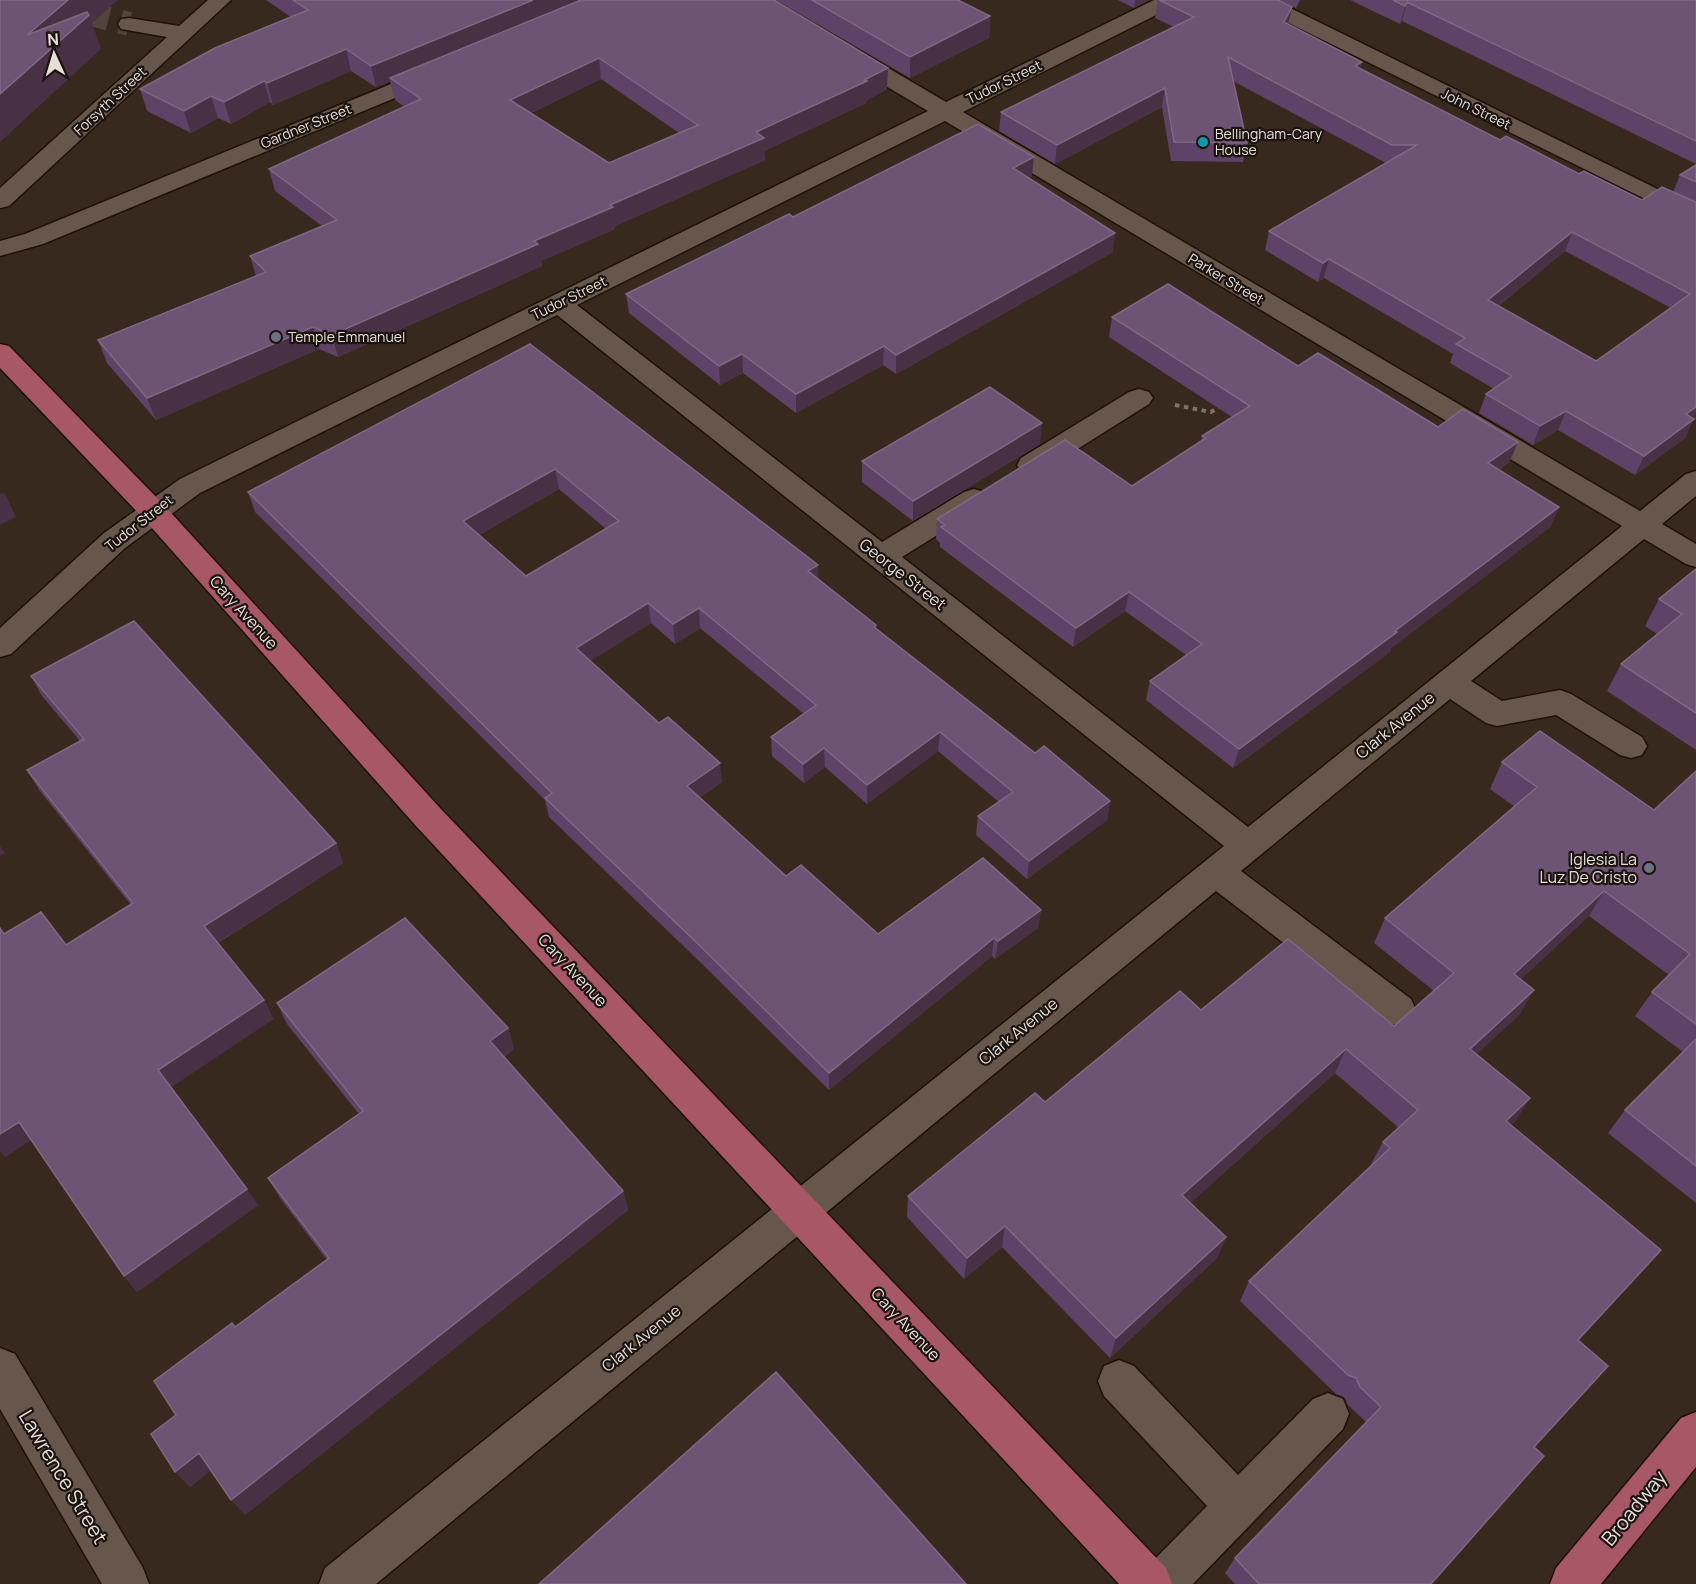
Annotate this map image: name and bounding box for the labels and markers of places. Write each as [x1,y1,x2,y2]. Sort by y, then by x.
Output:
place label: Bellingham-Cary House [1215,124,1323,159]
marker: Bellingham-Cary House [1196,135,1210,149]
place label: Temple Emmanuel [288,327,405,346]
marker: Temple Emmanuel [269,330,283,344]
place label: Iglesia La Luz De Cristo [1539,848,1637,888]
marker: Iglesia La Luz De Cristo [1642,861,1656,875]

